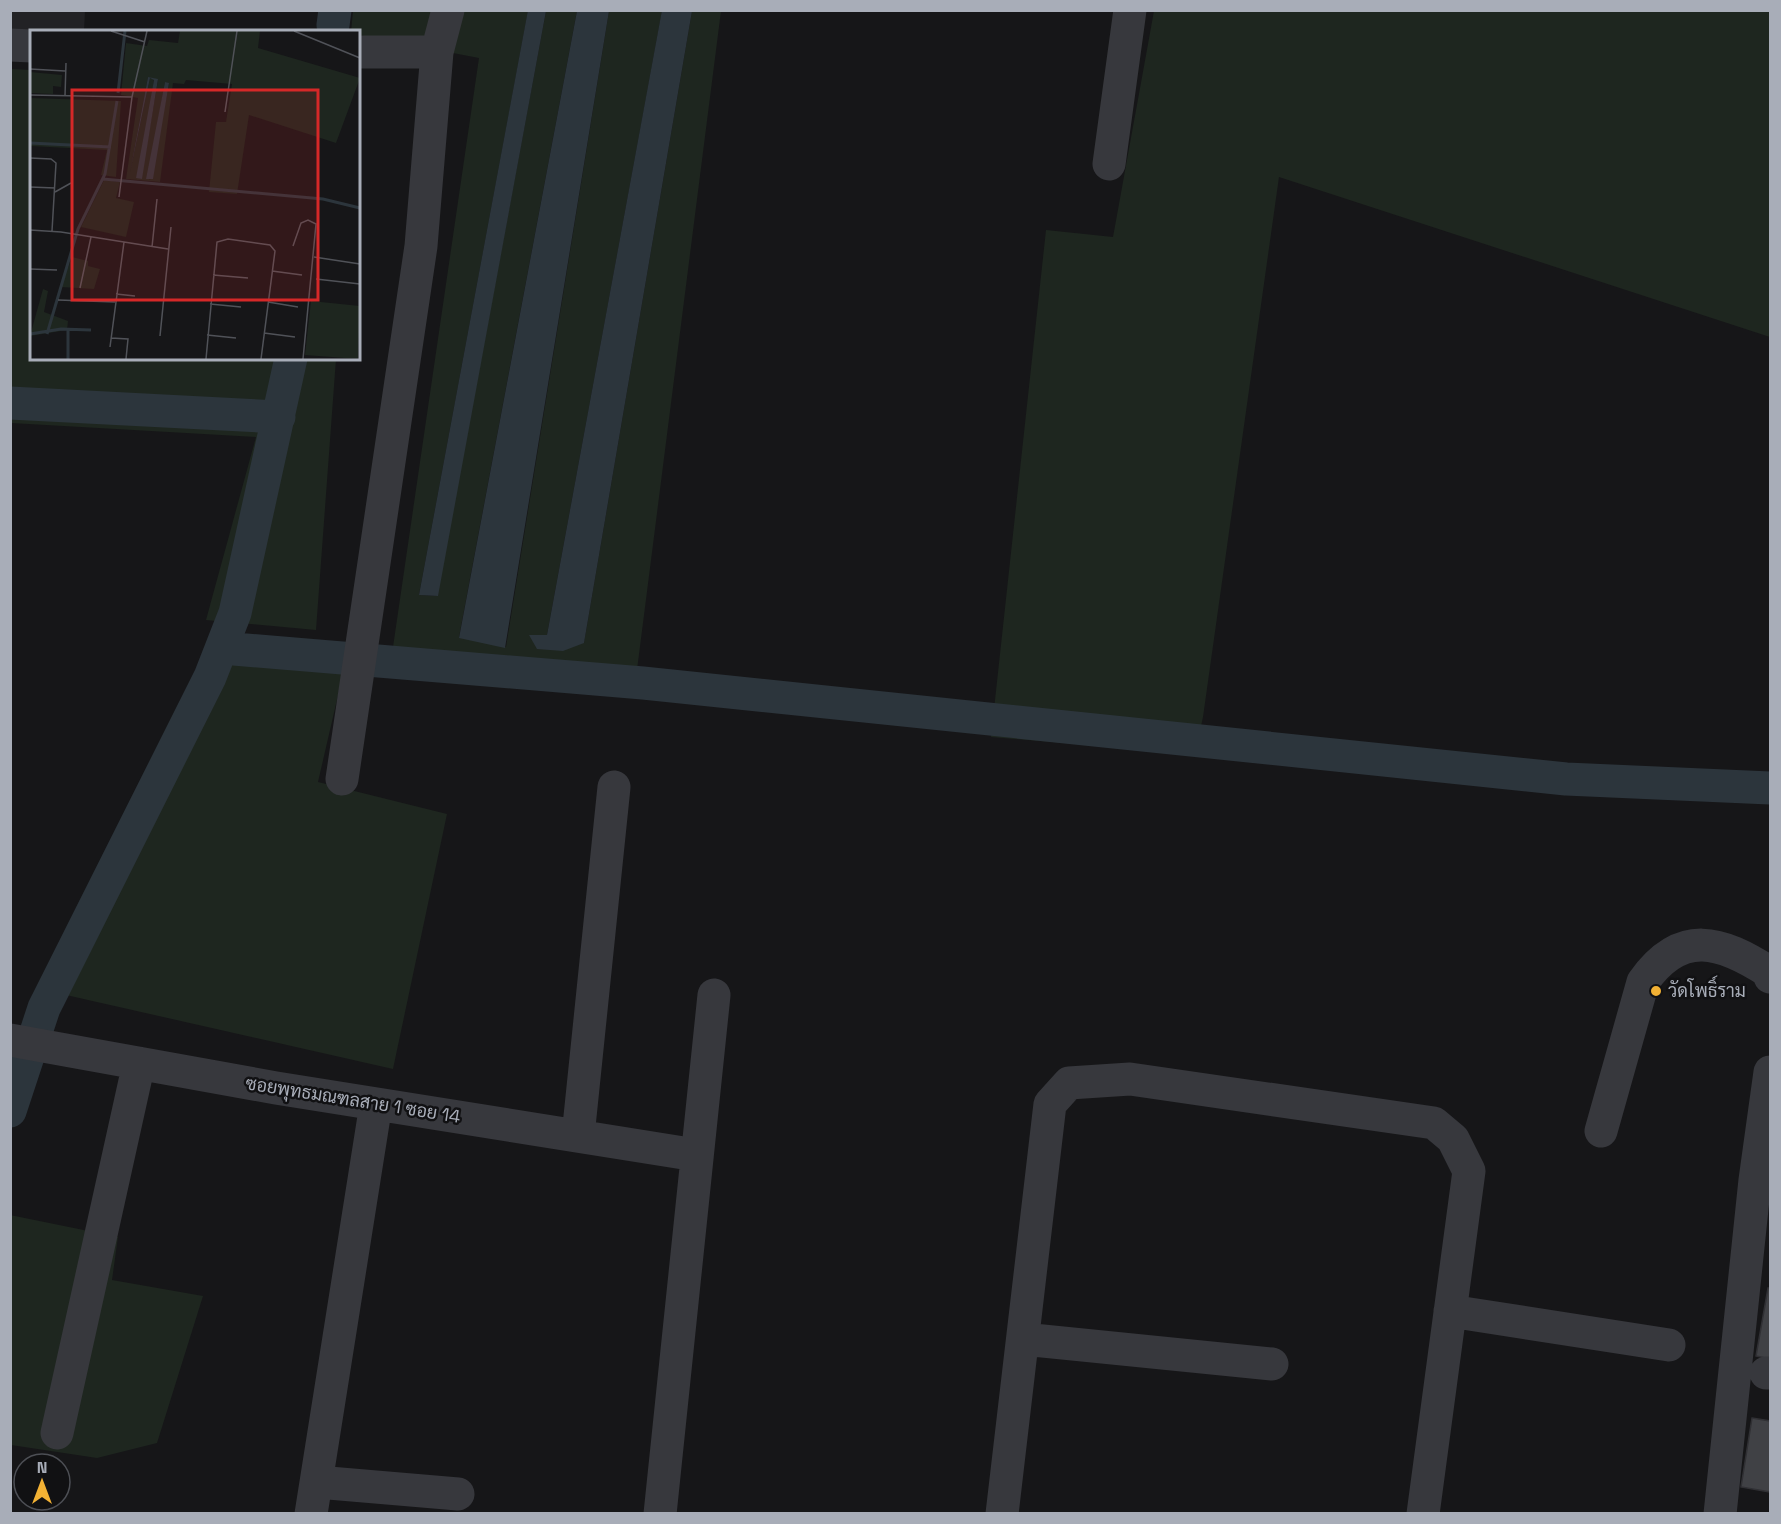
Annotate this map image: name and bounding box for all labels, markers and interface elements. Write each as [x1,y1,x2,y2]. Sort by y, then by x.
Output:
inset map [30,30,360,360]
place label: วัดโพธิ์ราม [1668,975,1746,1002]
marker: วัดโพธิ์ราม [1649,984,1663,998]
street label: ซอยพุทธมณฑลสาย 1 ซอย 14 [244,1071,462,1129]
north arrow [12,1452,72,1512]
text: N [37,1457,47,1478]

